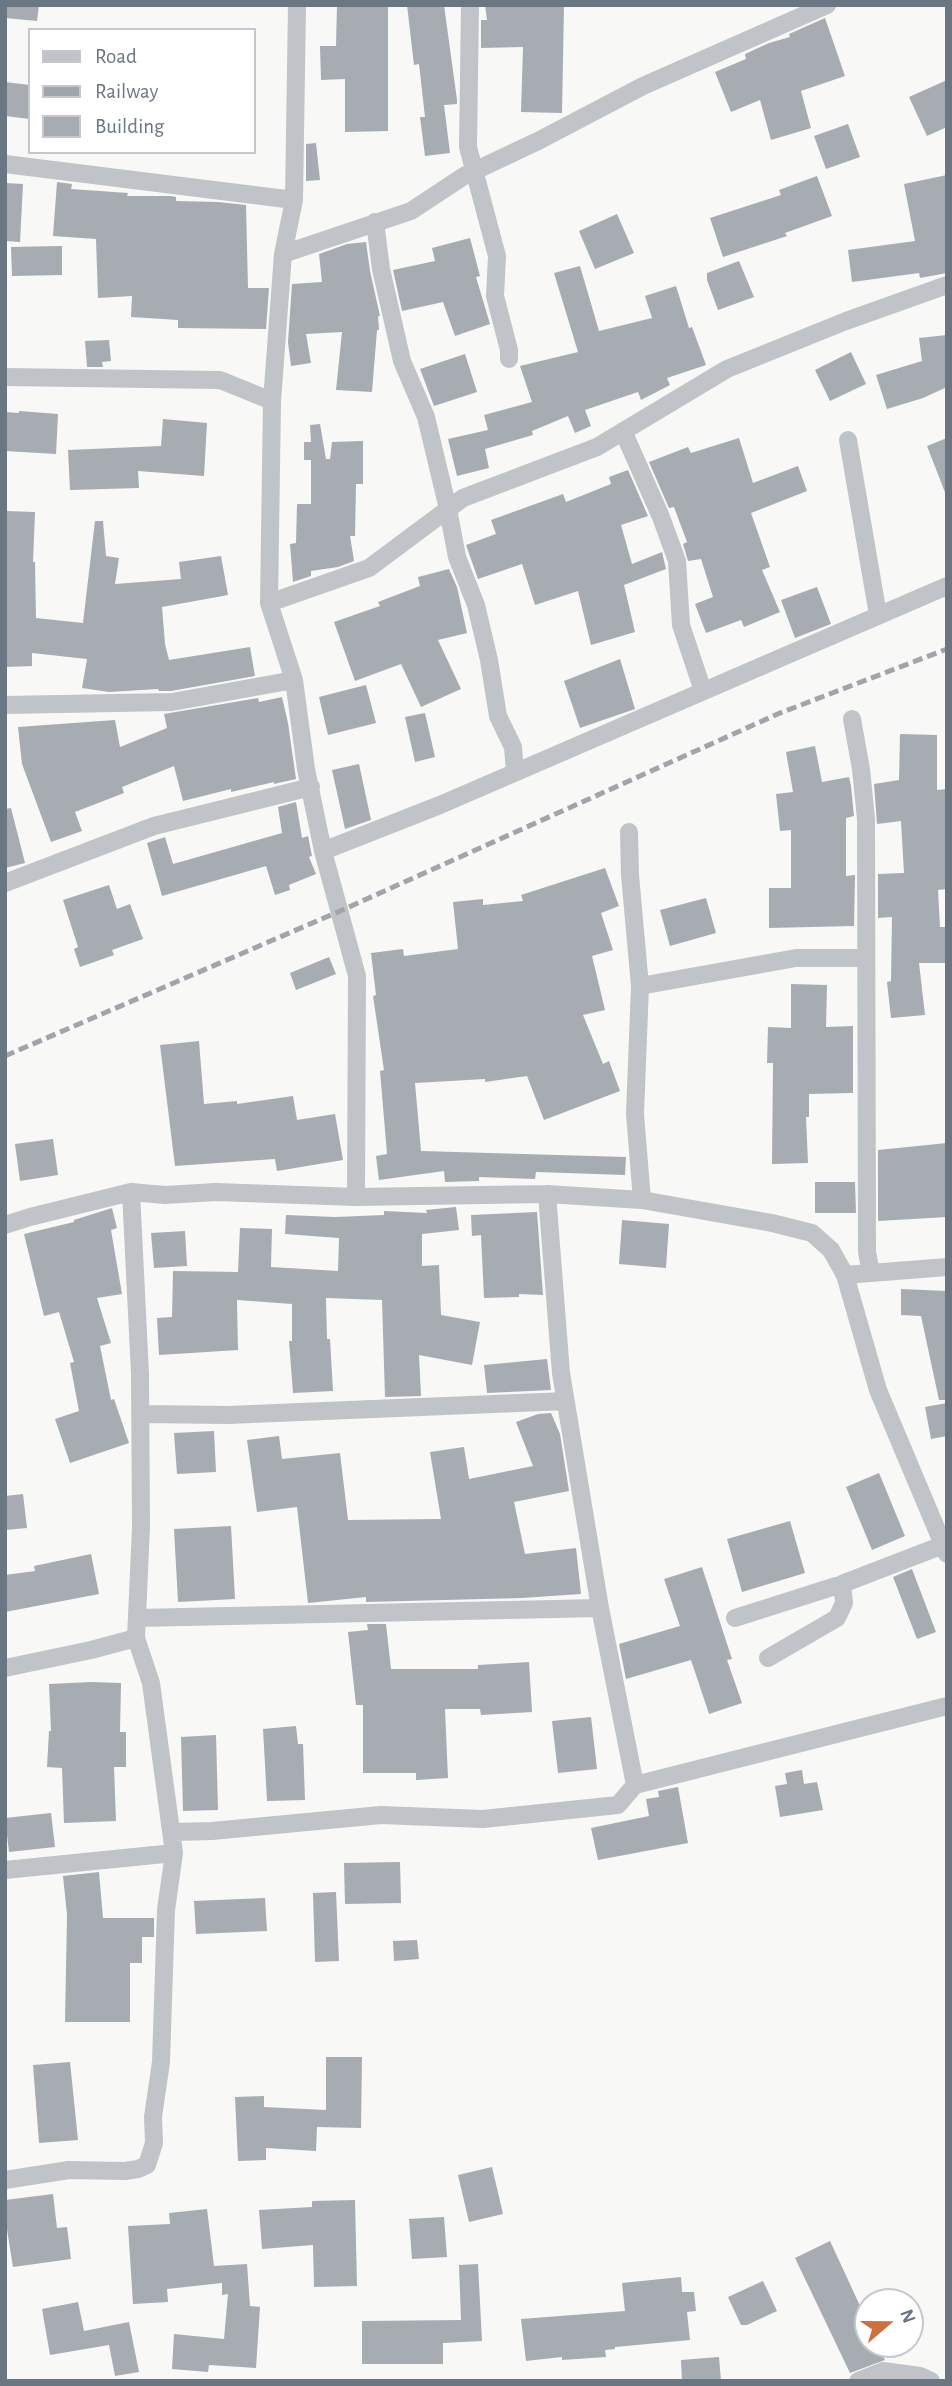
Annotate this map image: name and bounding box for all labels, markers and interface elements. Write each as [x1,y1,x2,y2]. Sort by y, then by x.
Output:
legend [28,28,256,154]
text: Road [95,46,137,67]
text: Railway [95,81,158,102]
text: Building [95,116,164,137]
north arrow [854,2288,924,2358]
text: N [896,2307,919,2326]

